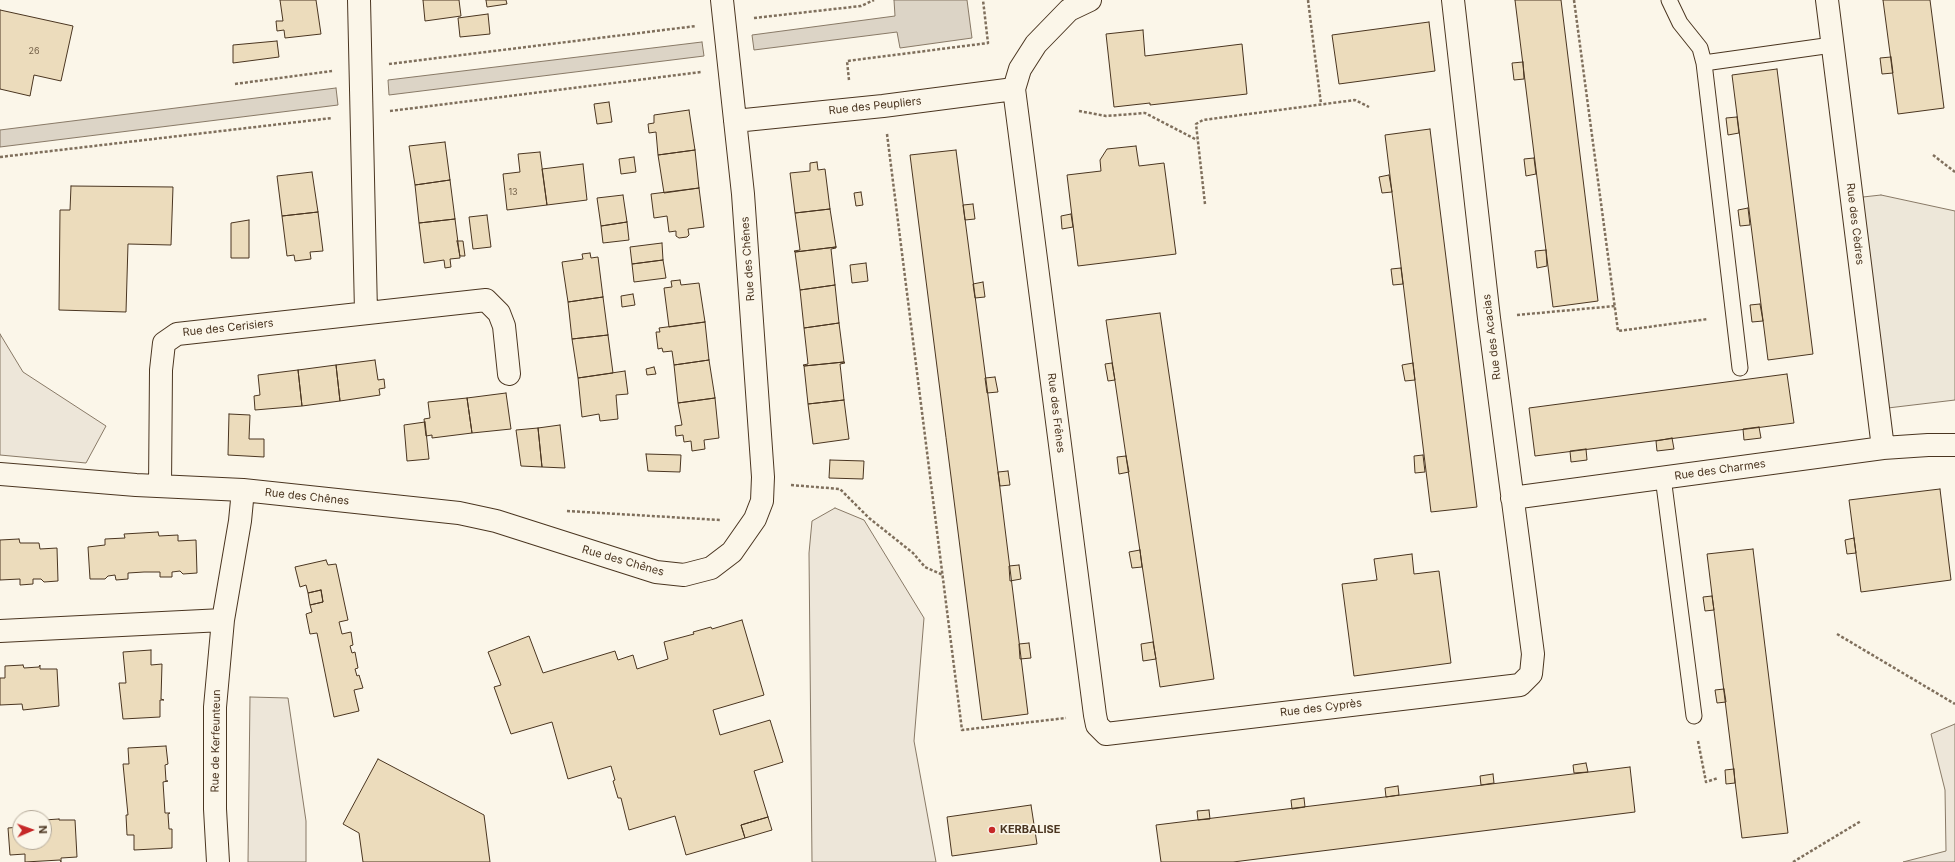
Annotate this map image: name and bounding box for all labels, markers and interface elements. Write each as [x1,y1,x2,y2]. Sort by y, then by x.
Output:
house number: 26 [28,46,40,56]
street label: Rue des Peupliers [828,95,922,117]
street label: Rue des Cèdres [1843,182,1867,266]
house number: 13 [508,187,518,197]
street label: Rue des Chênes [738,216,758,302]
street label: Rue des Acacias [1480,293,1504,381]
street label: Rue des Cerisiers [182,317,274,339]
street label: Rue des Frênes [1045,372,1067,454]
street label: Rue des Charmes [1674,457,1766,483]
street label: Rue des Chênes [264,486,350,508]
street label: Rue des Chênes [580,543,666,579]
street label: Rue de Kerfeunteun [209,689,223,793]
street label: Rue des Cyprès [1279,696,1363,720]
north arrow [12,810,52,850]
place label: KERBALISE [1000,823,1060,837]
text: N [36,825,50,834]
marker: KERBALISE [987,825,997,835]

